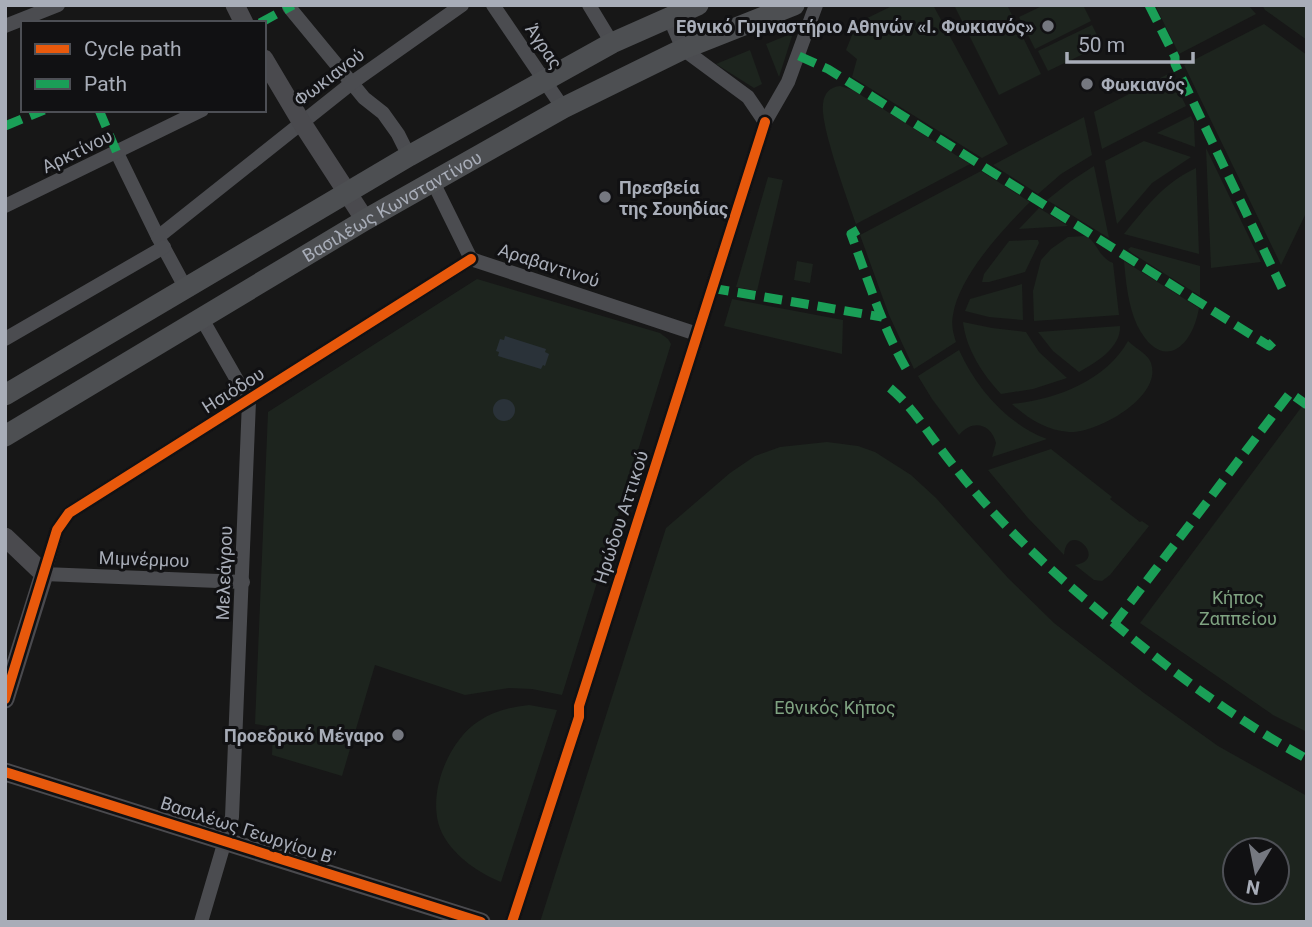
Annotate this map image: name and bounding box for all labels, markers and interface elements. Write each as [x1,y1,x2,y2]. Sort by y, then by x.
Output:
place label: Εθνικό Γυμναστήριο Αθηνών «Ι. Φωκιανός» [676,16,1034,37]
marker: Εθνικό Γυμναστήριο Αθηνών «Ι. Φωκιανός» [1040,18,1056,34]
street label: Άγρας [521,19,567,73]
legend [21,21,266,112]
scale bar [1067,21,1193,65]
text: 50 m [1078,33,1125,57]
text: Cycle path [84,37,182,61]
street label: Φωκιανού [290,44,368,110]
text: Path [84,72,127,96]
place label: Φωκιανός [1101,74,1185,95]
marker: Φωκιανός [1079,76,1095,92]
street label: Αρκτίνου [38,125,116,177]
street label: Βασιλέως Κωνσταντίνου [298,146,485,266]
place label: Πρεσβεία της Σουηδίας [619,177,728,219]
marker: Πρεσβεία της Σουηδίας [597,189,613,205]
street label: Αραβαντινού [496,239,602,291]
street label: Ησιόδου [198,363,268,417]
street label: Ηρώδου Αττικού [590,448,652,586]
street label: Μελεάγρου [212,525,236,621]
street label: Μιμνέρμου [98,547,190,571]
park label: Κήπος Ζαππείου [1199,587,1277,629]
park label: Εθνικός Κήπος [774,697,896,718]
place label: Προεδρικό Μέγαρο [224,725,384,746]
marker: Προεδρικό Μέγαρο [390,727,406,743]
street label: Βασιλέως Γεωργίου Β' [158,792,338,868]
north arrow [1221,836,1291,906]
text: N [1245,875,1262,900]

